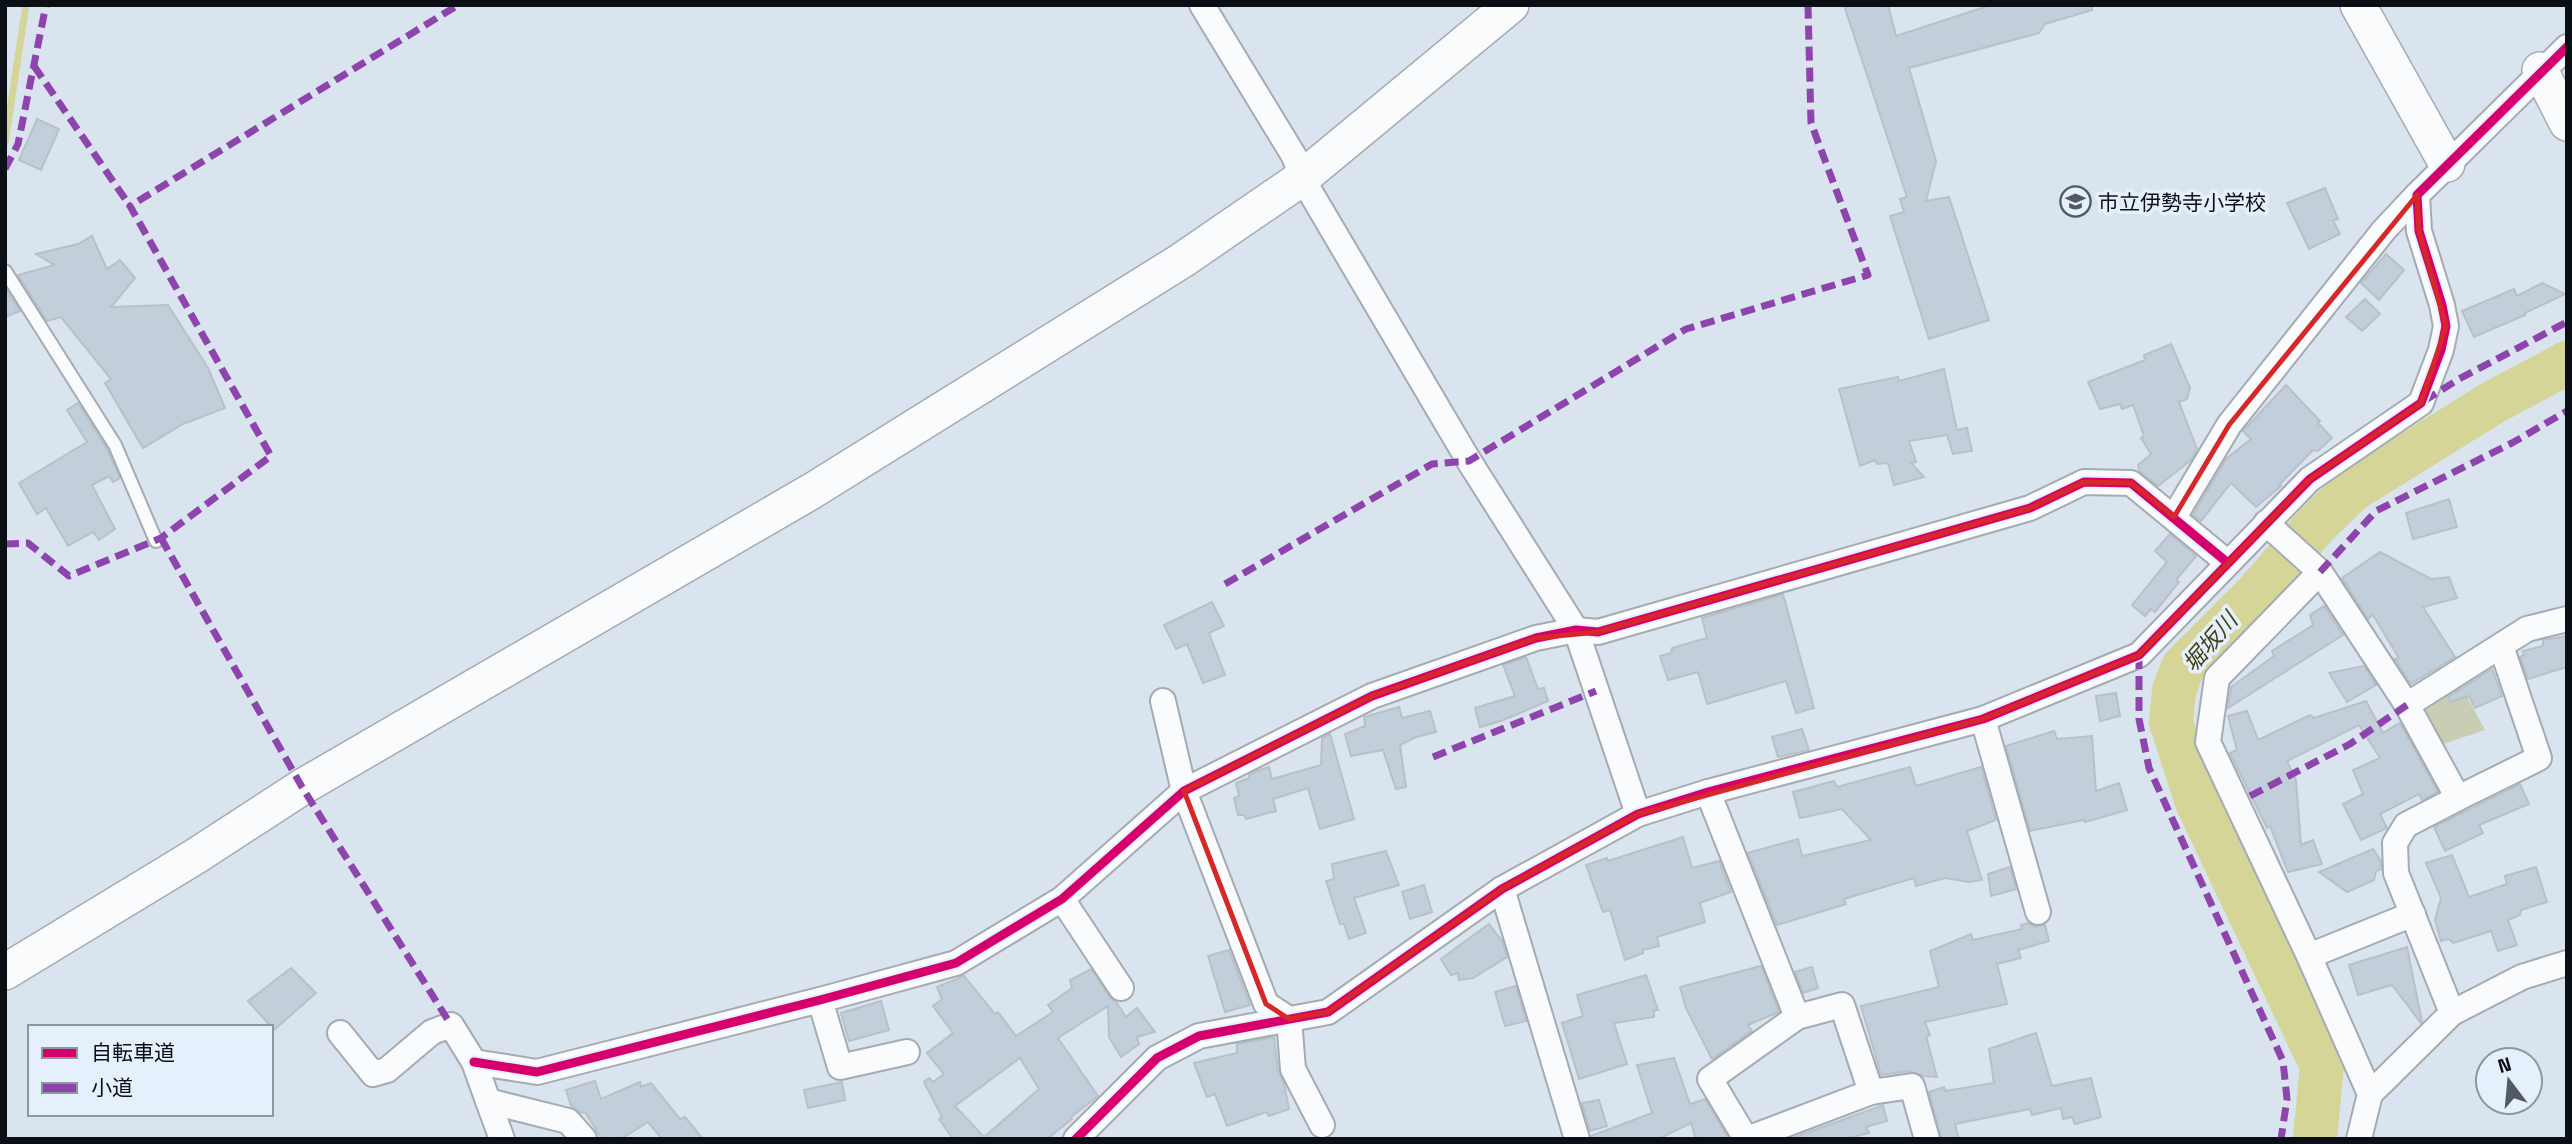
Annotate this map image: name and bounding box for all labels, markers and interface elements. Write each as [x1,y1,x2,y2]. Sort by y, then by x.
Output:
school or university icon: 市立伊勢寺小学校 [2058,185,2092,219]
place label: 市立伊勢寺小学校 [2098,189,2266,216]
water label: 堀坂川 [2176,604,2246,678]
legend [28,1025,273,1116]
text: 自転車道 [91,1039,175,1066]
north arrow [2474,1046,2544,1116]
text: N [2495,1051,2514,1079]
text: 小道 [91,1074,133,1101]

